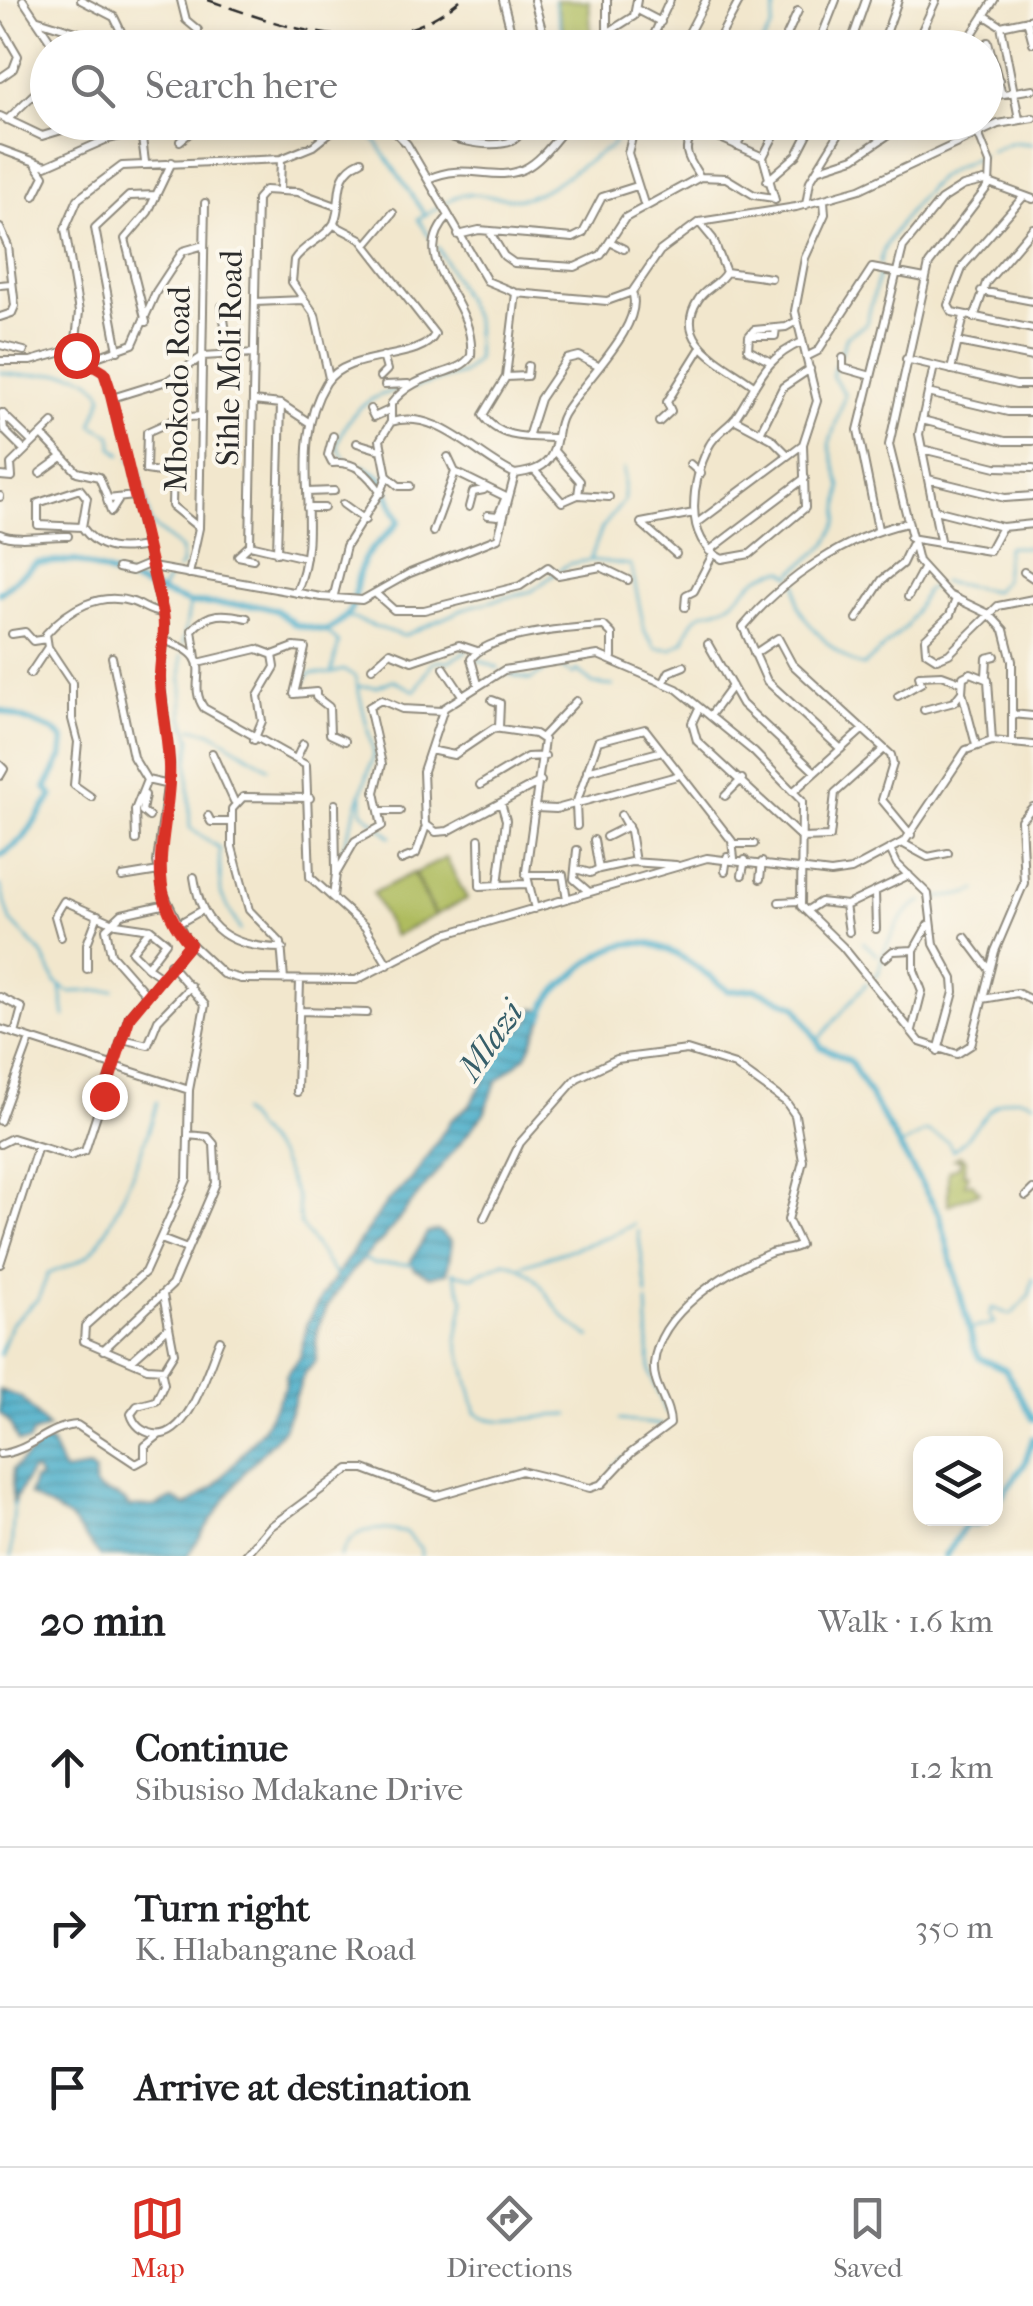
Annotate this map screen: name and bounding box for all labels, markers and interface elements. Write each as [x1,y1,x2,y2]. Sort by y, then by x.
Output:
search box [30,30,1003,140]
icon: search [65,58,120,113]
text: Search here [145,63,338,108]
street label: Sihle Moli Road [209,249,250,467]
street label: Mbokodo Road [157,285,198,492]
route start [54,333,100,379]
water label: Mlazi [448,990,534,1089]
route end [82,1074,128,1120]
map controls [913,1436,1003,1526]
button: layers [913,1436,1003,1526]
text: 20 min [40,1597,166,1646]
text: Walk · 1.6 km [819,1603,993,1640]
text: Continue [135,1726,288,1771]
icon: ahead [40,1740,95,1795]
text: 1.2 km [909,1749,993,1786]
text: Sibusiso Mdakane Drive [135,1771,463,1808]
text: Turn right [135,1886,310,1931]
icon: right [40,1900,95,1955]
text: 350 m [915,1909,993,1946]
text: K. Hlabangane Road [135,1931,415,1968]
icon: arrive [40,2060,95,2115]
text: Arrive at destination [135,2065,471,2110]
tab: Map [130,2191,185,2284]
tab: Directions [446,2191,572,2284]
tab: Saved [833,2191,903,2284]

